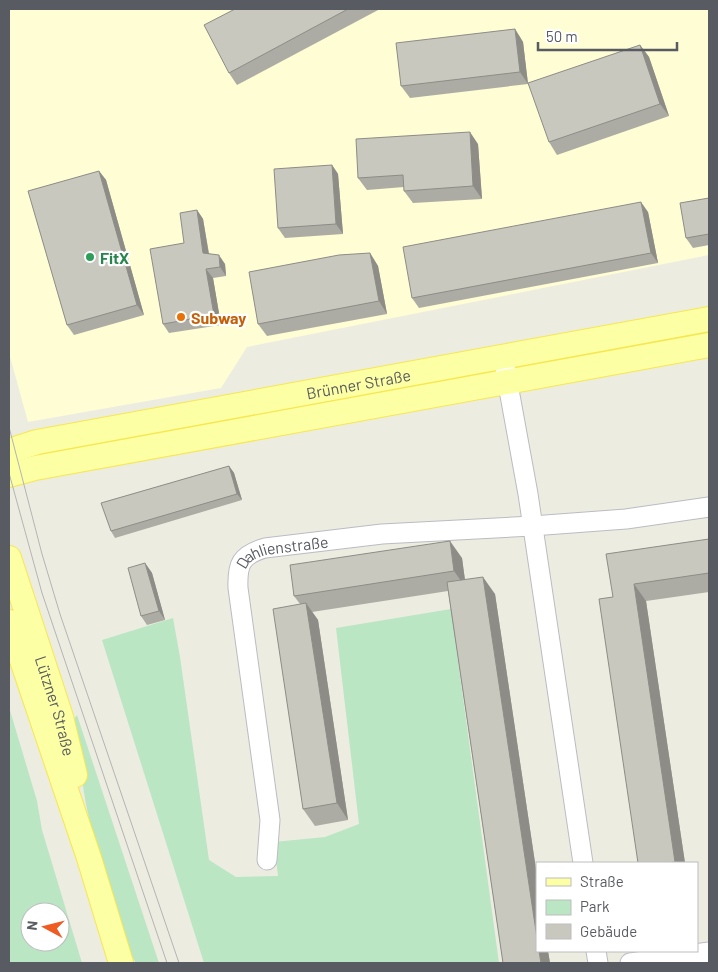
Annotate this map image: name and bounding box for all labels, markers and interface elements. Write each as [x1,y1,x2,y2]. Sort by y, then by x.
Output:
scale bar [538,20,677,52]
text: 50 m [546,27,578,45]
place label: FitX [100,248,129,267]
marker: FitX [84,251,96,263]
place label: Subway [191,308,246,327]
marker: Subway [175,311,187,323]
street label: Brünner Straße [304,364,412,402]
street label: Dahlienstraße [231,531,329,571]
street label: Lützner Straße [32,653,79,758]
legend [536,862,698,952]
text: Straße [580,872,624,890]
text: Park [580,897,610,915]
north arrow [20,902,70,952]
text: N [23,920,41,931]
text: Gebäude [580,922,637,940]

